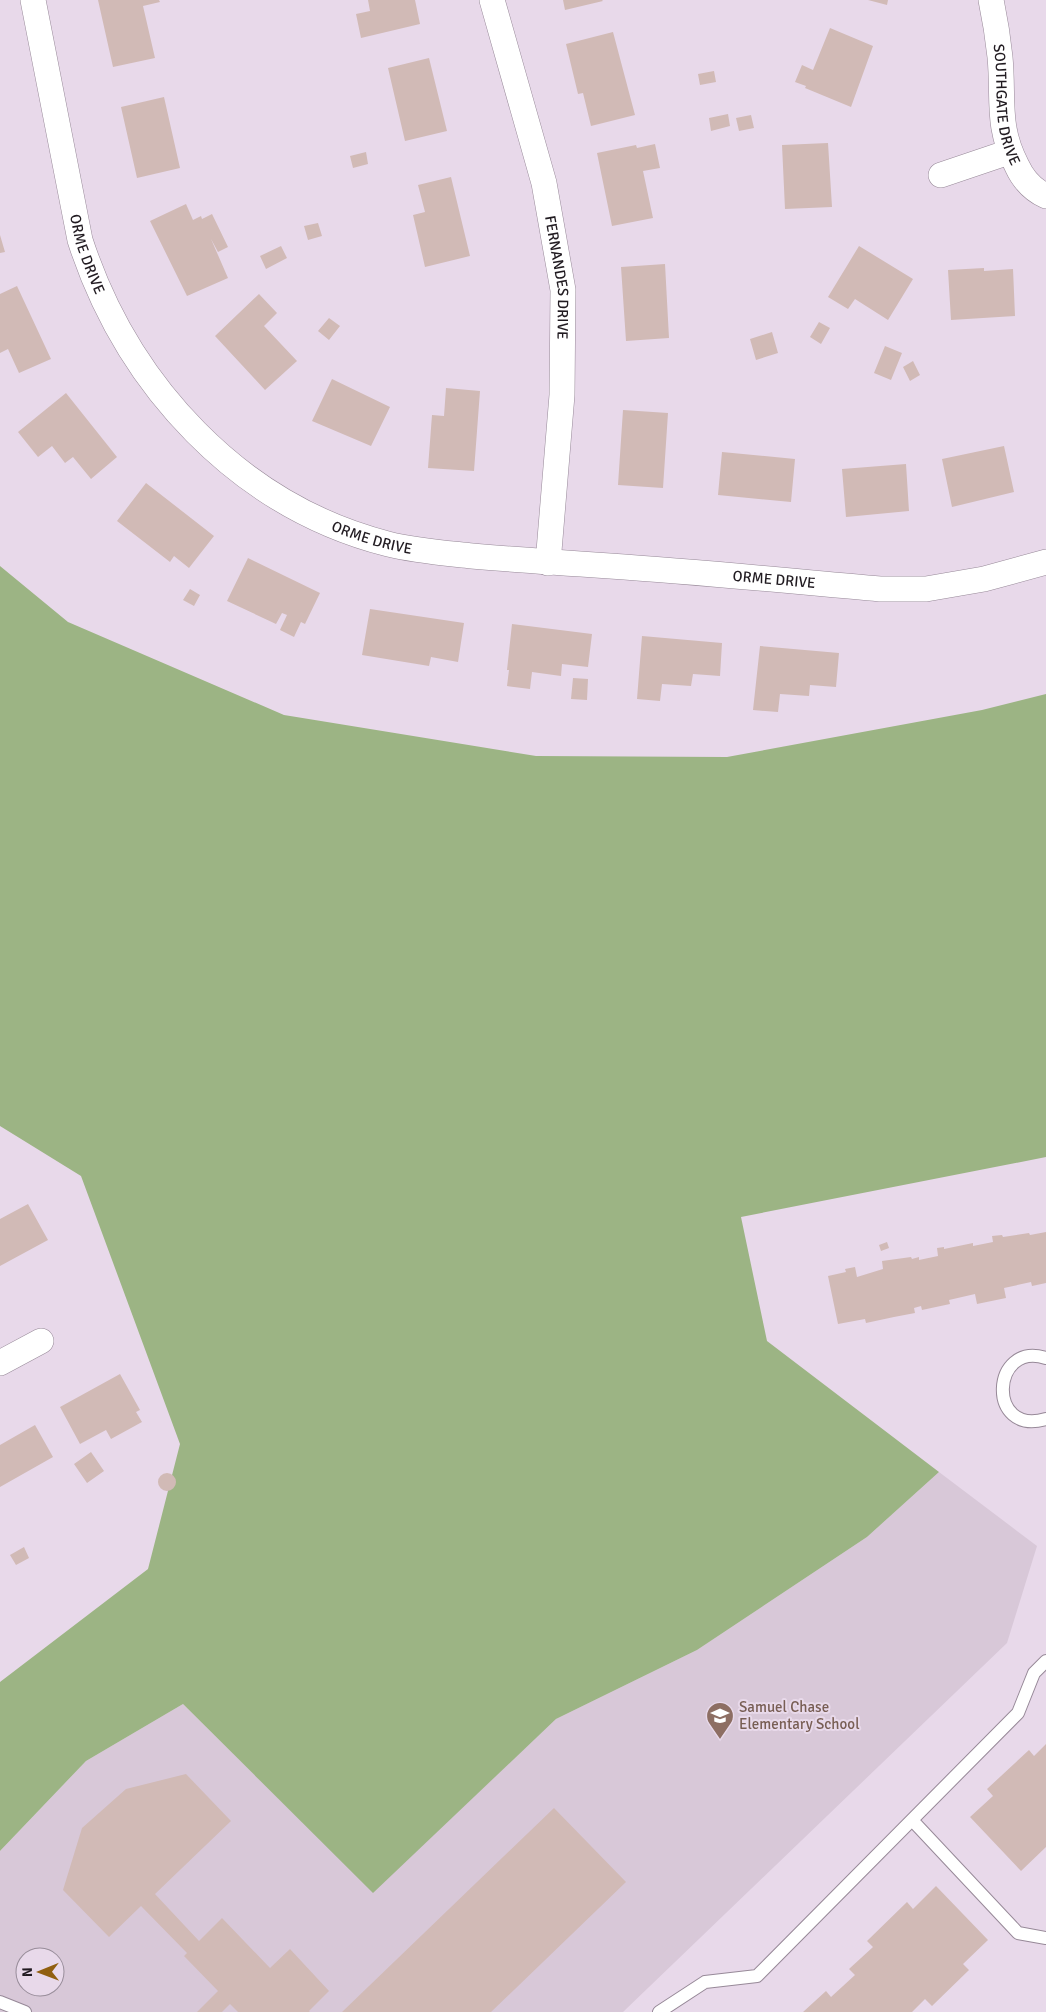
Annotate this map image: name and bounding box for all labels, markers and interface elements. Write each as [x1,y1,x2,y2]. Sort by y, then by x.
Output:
street label: SOUTHGATE DRIVE [990,43,1024,168]
street label: ORME DRIVE [66,213,109,297]
street label: FERNANDES DRIVE [541,214,572,340]
street label: ORME DRIVE [329,517,414,558]
street label: ORME DRIVE [732,567,816,592]
place label: Samuel Chase Elementary School [739,1698,860,1733]
school or university icon: Samuel Chase Elementary School [705,1701,735,1740]
north arrow [15,1947,65,1997]
text: N [19,1967,36,1977]

